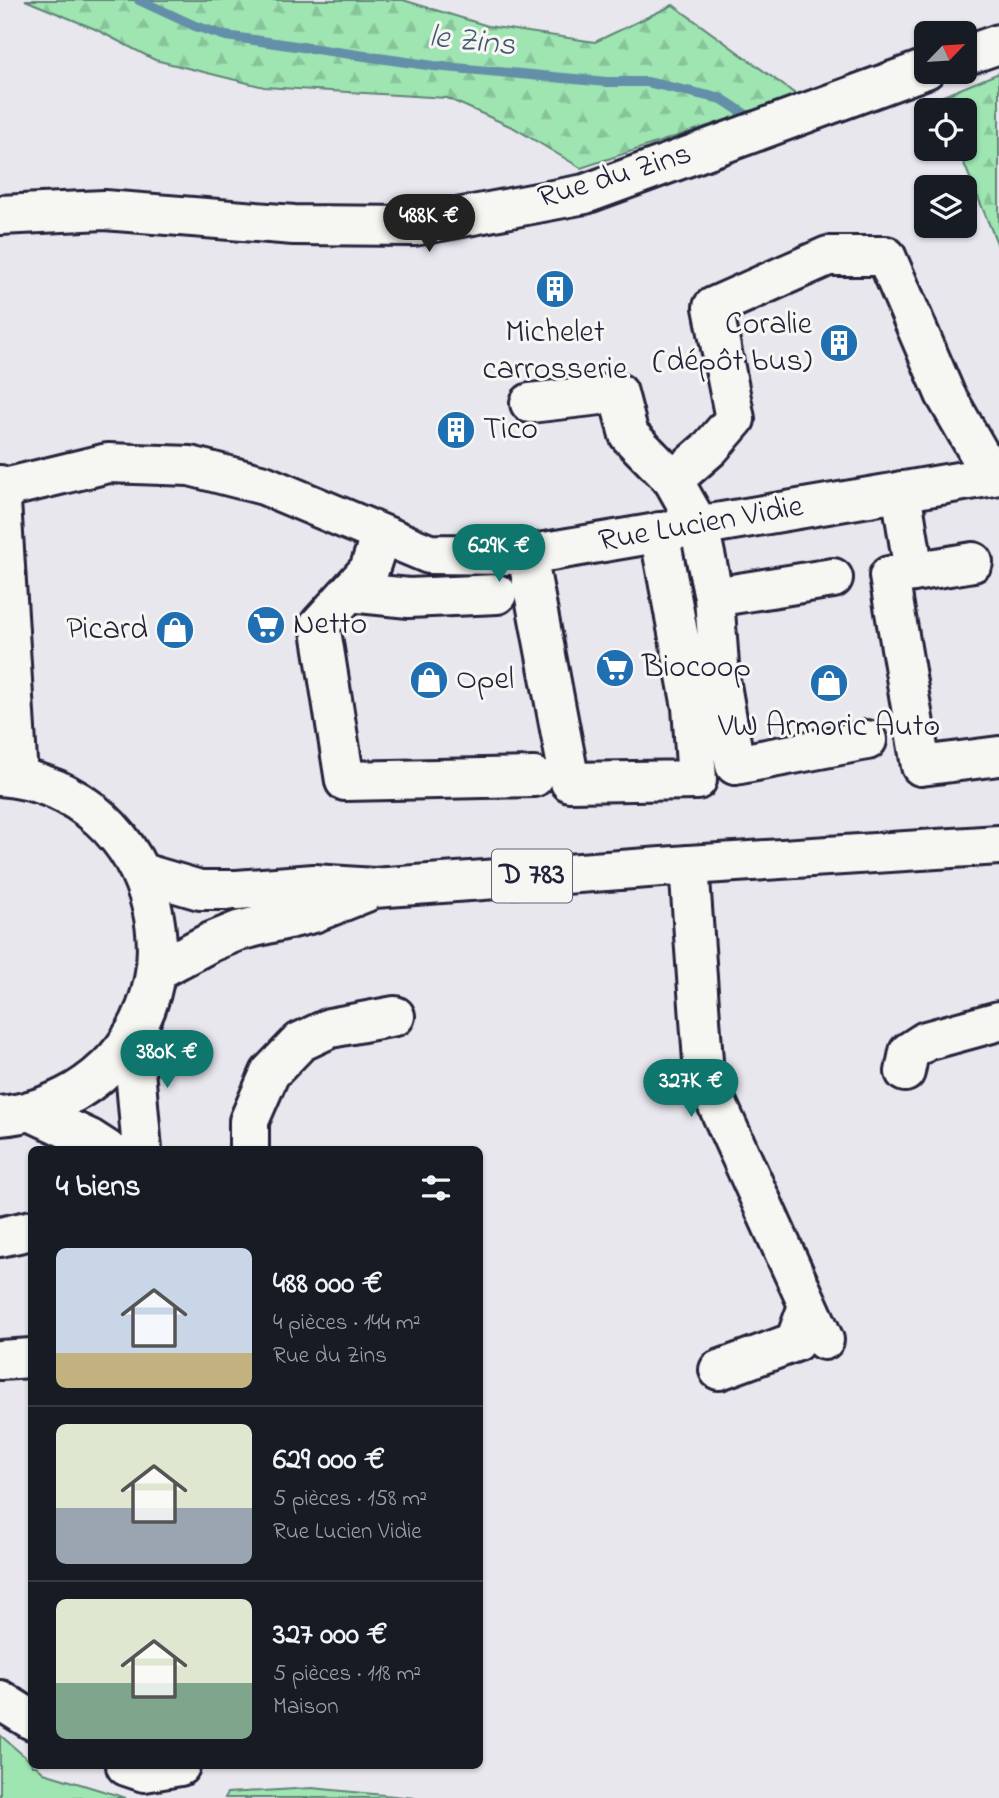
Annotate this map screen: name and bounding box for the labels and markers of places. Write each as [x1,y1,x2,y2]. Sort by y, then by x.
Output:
pin: 488K € [372,194,486,254]
building icon: Michelet carrosserie [534,268,576,310]
place label: Coralie (dépôt bus) [653,302,813,386]
place label: Michelet carrosserie [483,310,628,394]
building icon: Coralie (dépôt bus) [818,322,860,364]
place label: Tico [483,407,538,454]
building icon: Tico [435,409,477,451]
pin: 629K € [442,524,556,584]
place label: Netto [293,602,367,649]
supermarket icon: Netto [245,604,287,646]
place label: Picard [66,607,148,654]
shop icon: Picard [154,609,196,651]
place label: Biocoop [641,645,751,692]
supermarket icon: Biocoop [594,647,636,689]
place label: Opel [456,657,514,704]
shop icon: Opel [408,659,450,701]
shop icon: VW Armoric Auto [808,662,850,704]
place label: VW Armoric Auto [717,704,940,751]
pin: 380K € [110,1030,224,1090]
pin: 327K € [634,1060,748,1119]

